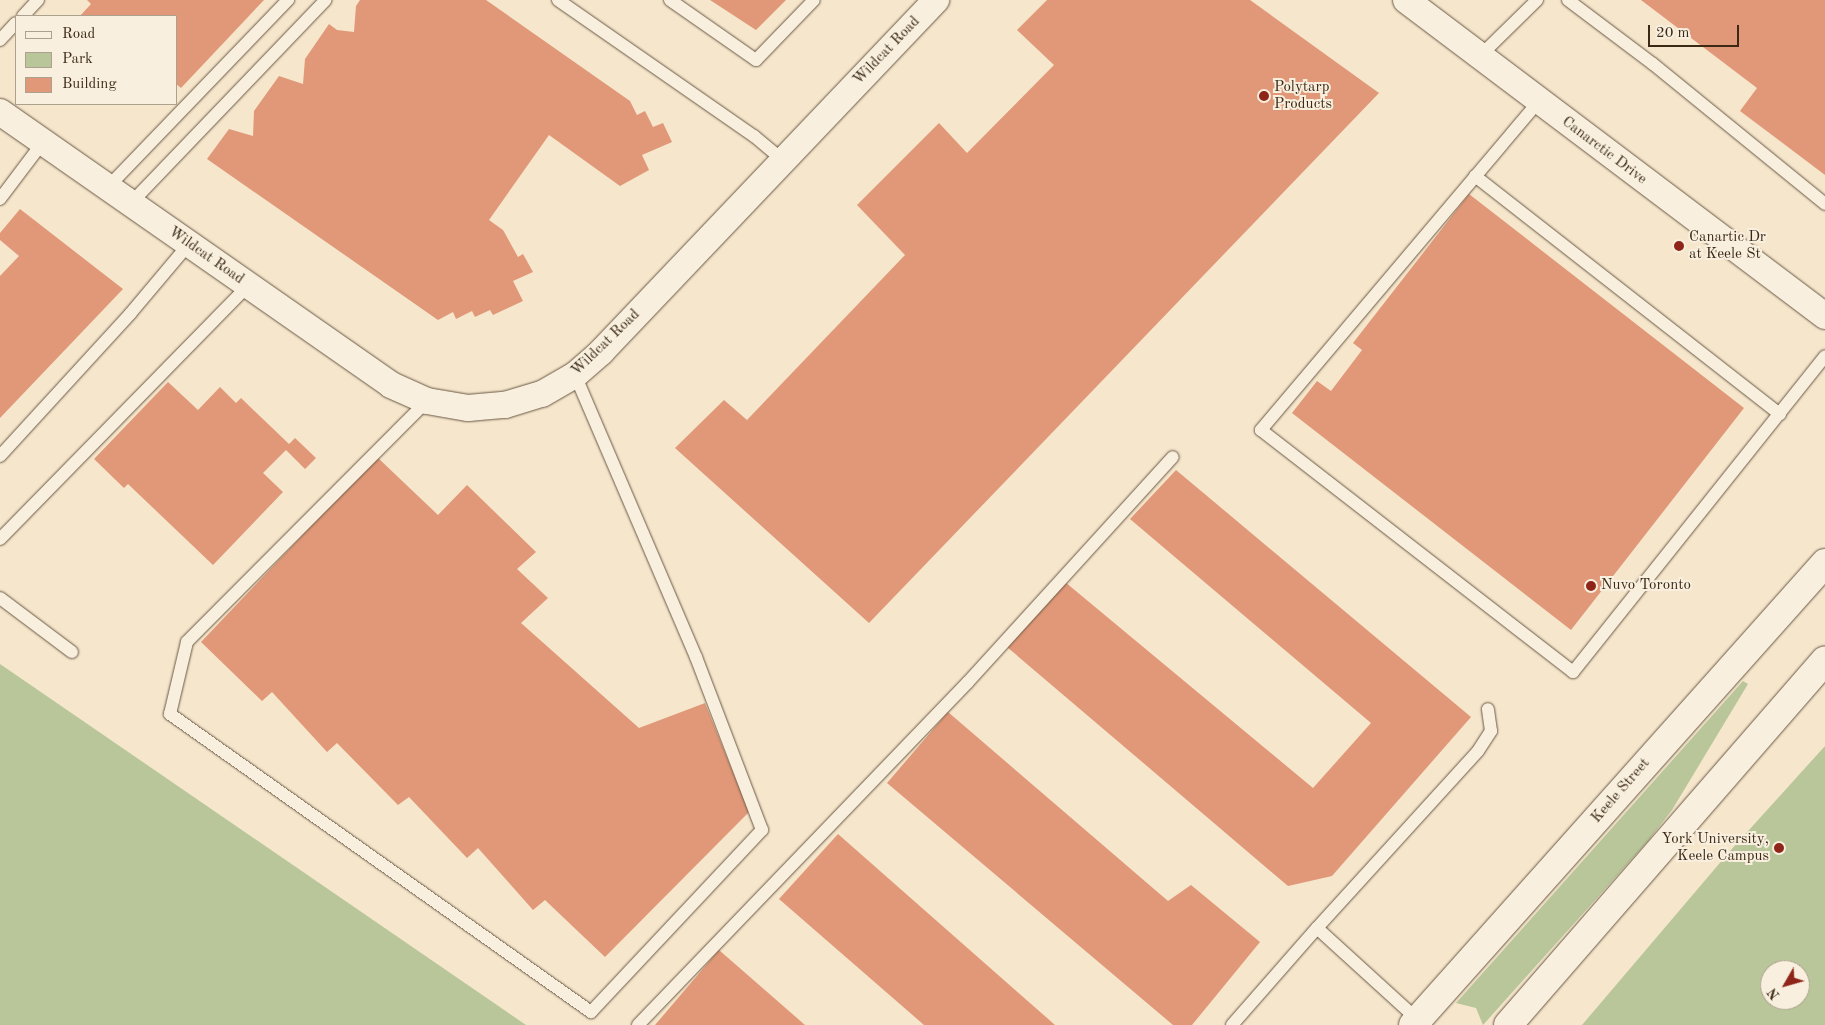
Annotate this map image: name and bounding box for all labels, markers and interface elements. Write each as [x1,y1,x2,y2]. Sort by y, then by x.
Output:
street label: Wildcat Road [850,13,924,89]
legend [15,15,178,105]
scale bar [1650,15,1741,47]
text: 20 m [1656,26,1690,41]
text: Road [62,27,95,42]
text: Park [62,52,93,67]
text: Building [62,77,117,92]
place label: Polytarp Products [1274,78,1332,113]
marker: Polytarp Products [1258,90,1270,102]
street label: Canarctic Drive [1558,113,1650,189]
street label: Wildcat Road [165,223,247,289]
place label: Canartic Dr at Keele St [1689,228,1766,263]
marker: Canartic Dr at Keele St [1673,240,1685,252]
street label: Wildcat Road [568,306,644,380]
place label: Nuvo Toronto [1601,577,1691,595]
marker: Nuvo Toronto [1585,580,1597,592]
street label: Keele Street [1588,755,1654,827]
place label: York University, Keele Campus [1661,830,1769,865]
marker: York University, Keele Campus [1773,842,1785,854]
north arrow [1760,960,1810,1010]
text: N [1765,985,1783,1002]

